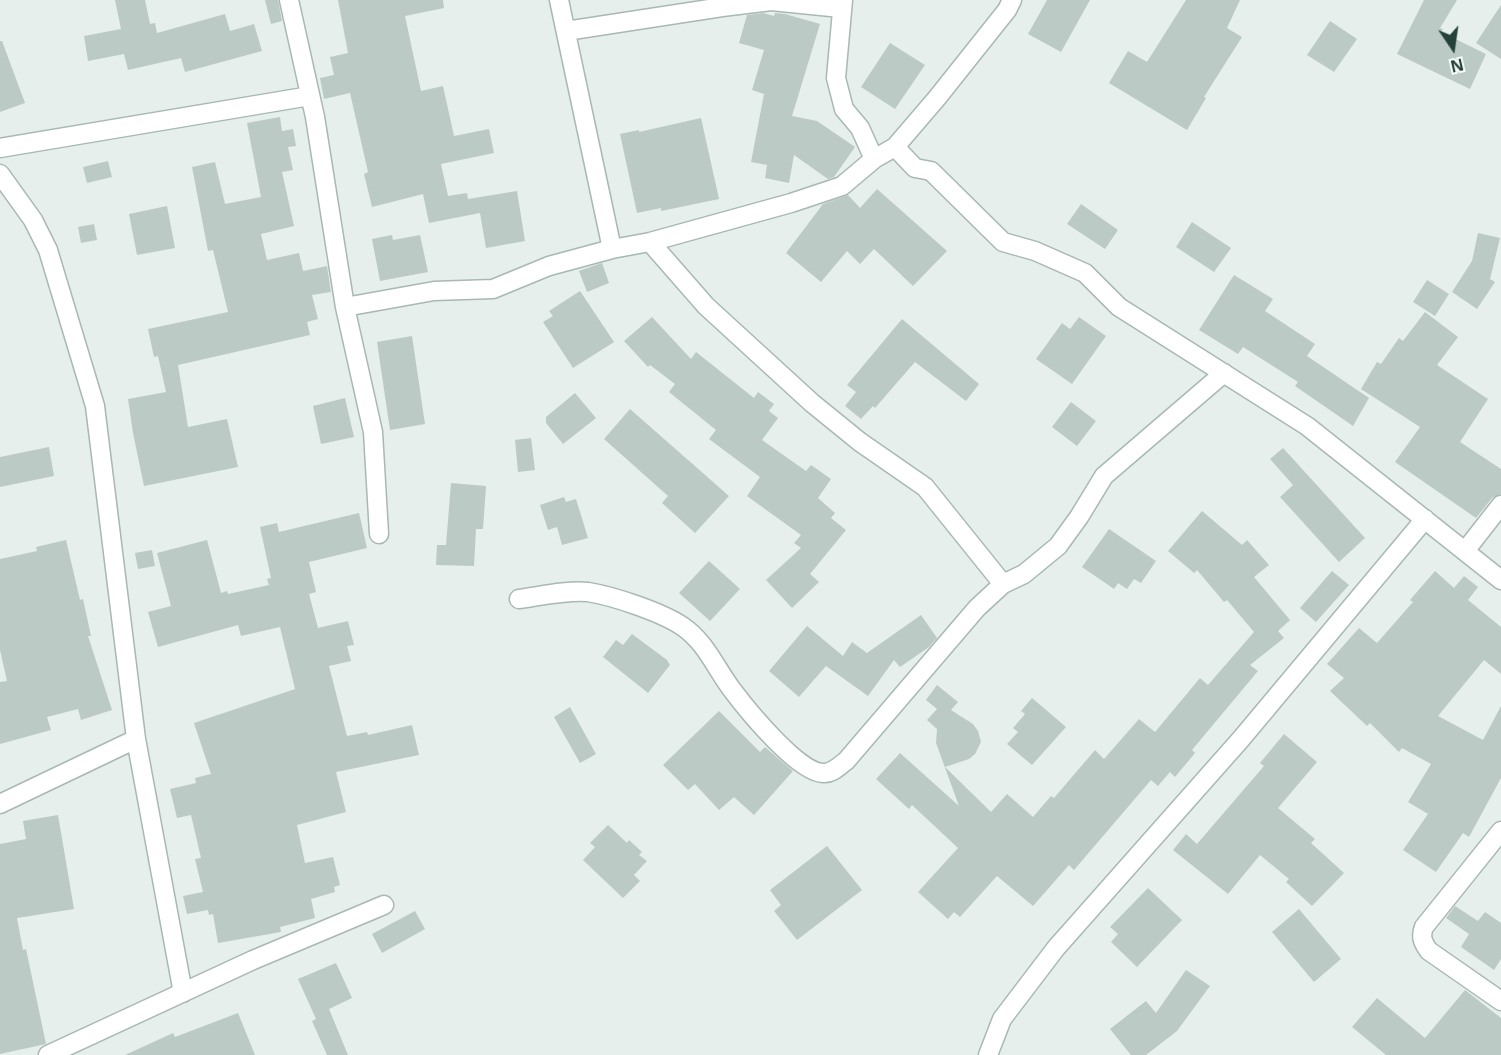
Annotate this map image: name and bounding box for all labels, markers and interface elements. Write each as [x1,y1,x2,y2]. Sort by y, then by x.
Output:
north arrow [1423,18,1483,78]
text: N [1448,53,1466,78]

